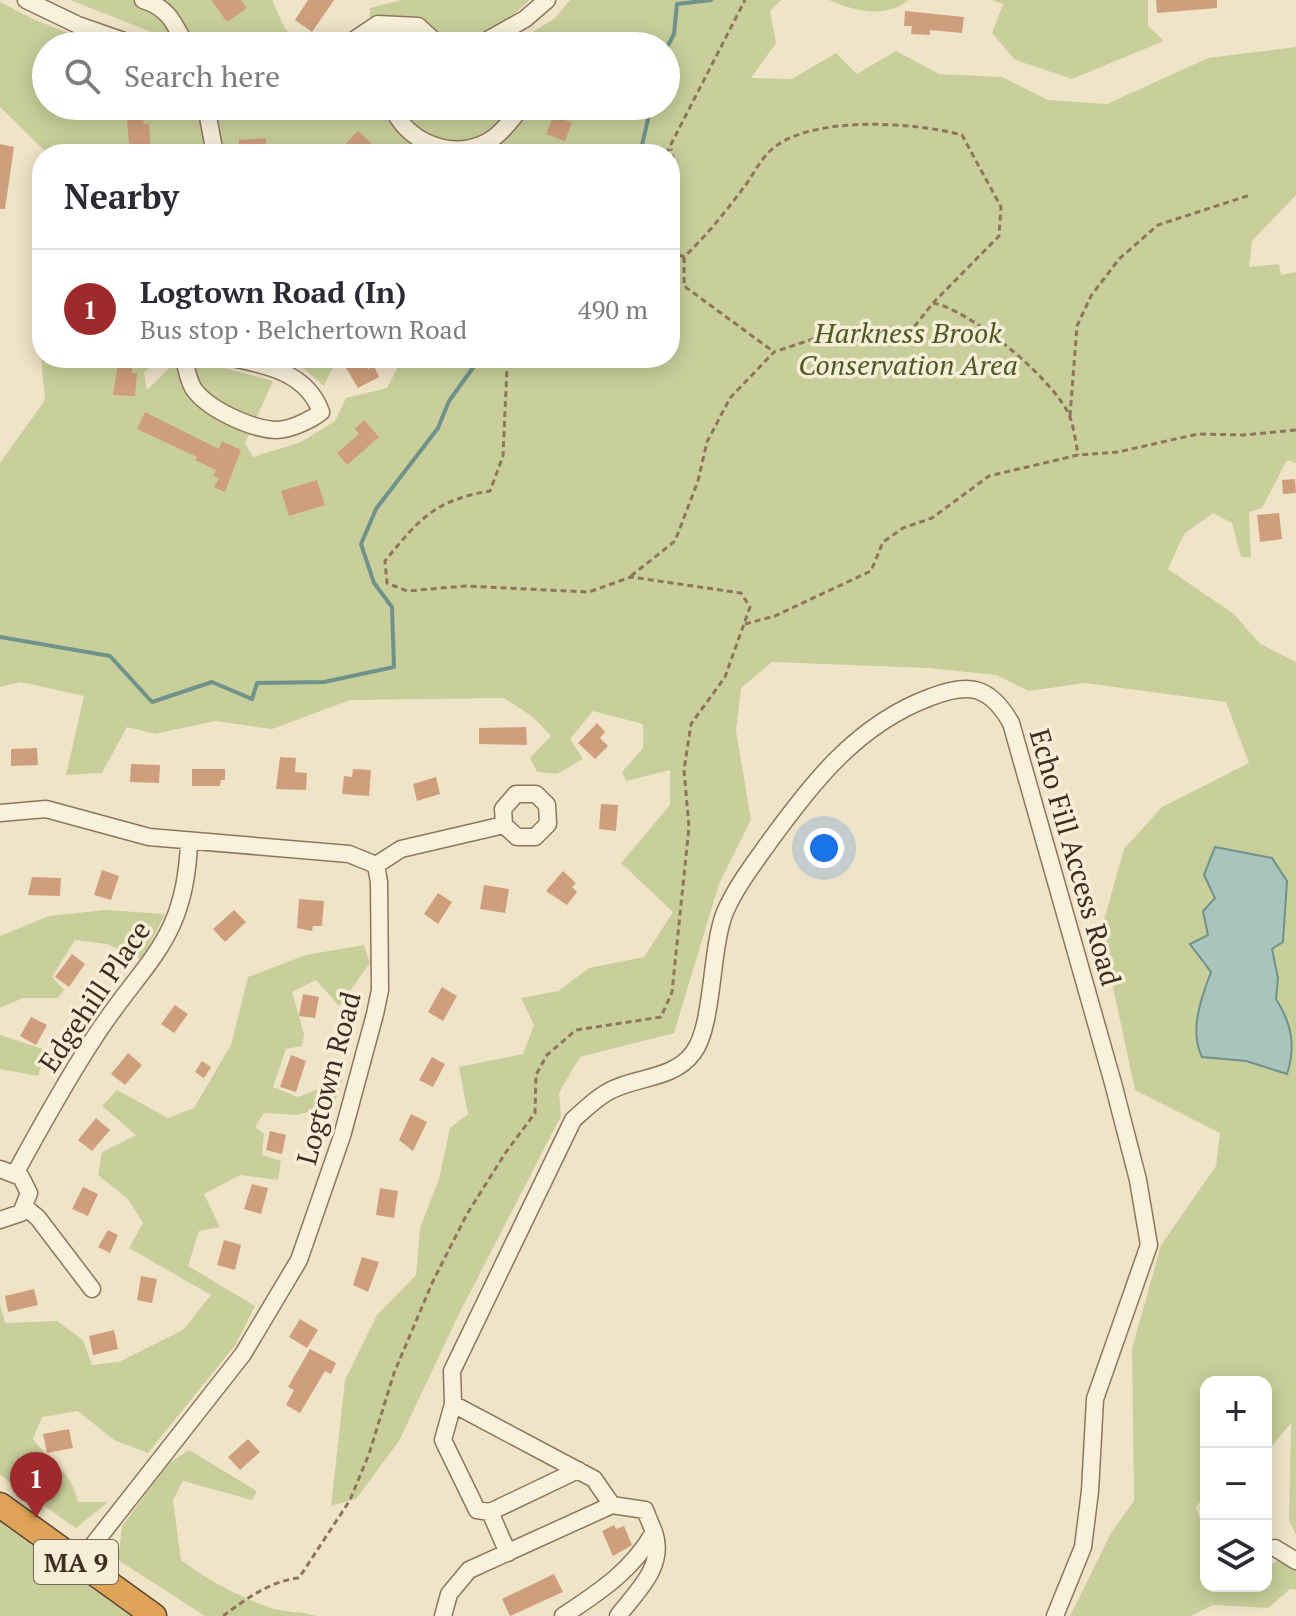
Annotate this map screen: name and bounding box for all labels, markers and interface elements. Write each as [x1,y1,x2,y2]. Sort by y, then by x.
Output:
search box [32,32,680,120]
icon: search [60,54,104,98]
text: Search here [124,56,280,96]
text: Nearby [64,174,179,219]
text: Logtown Road (In) [140,272,406,312]
text: 1 [83,292,97,326]
text: 490 m [578,292,648,326]
text: Bus stop · Belchertown Road [140,312,467,346]
park label: Harkness Brook Conservation Area [798,314,1018,383]
street label: Echo Fill Access Road [1022,724,1130,990]
your location [804,828,844,868]
street label: Edgehill Place [30,913,158,1079]
street label: Logtown Road [287,988,369,1168]
map controls [1200,1376,1272,1592]
button: + [1200,1376,1272,1448]
button: − [1200,1448,1272,1520]
pin: 1 [10,1452,62,1518]
button: layers [1200,1520,1272,1592]
road number: MA 9 [34,1540,118,1584]

